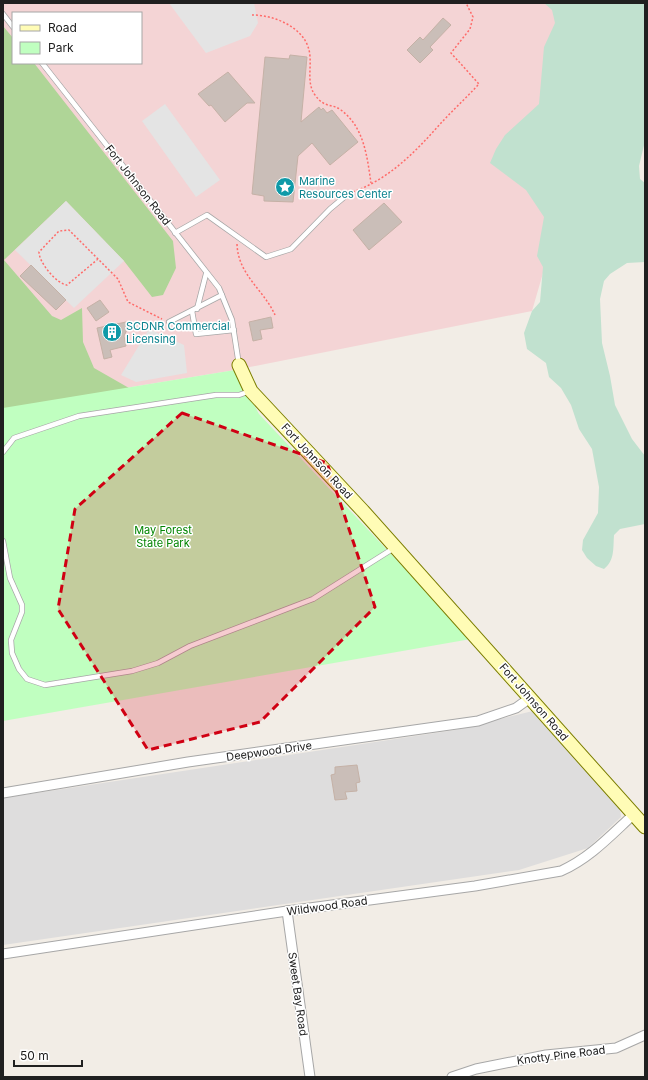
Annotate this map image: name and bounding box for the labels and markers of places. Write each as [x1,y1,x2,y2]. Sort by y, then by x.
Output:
place label: Marine Resources Center [299,174,392,201]
place icon: Marine Resources Center [274,176,296,198]
place label: SCDNR Commercial Licensing [126,319,230,346]
building icon: SCDNR Commercial Licensing [101,321,123,343]

